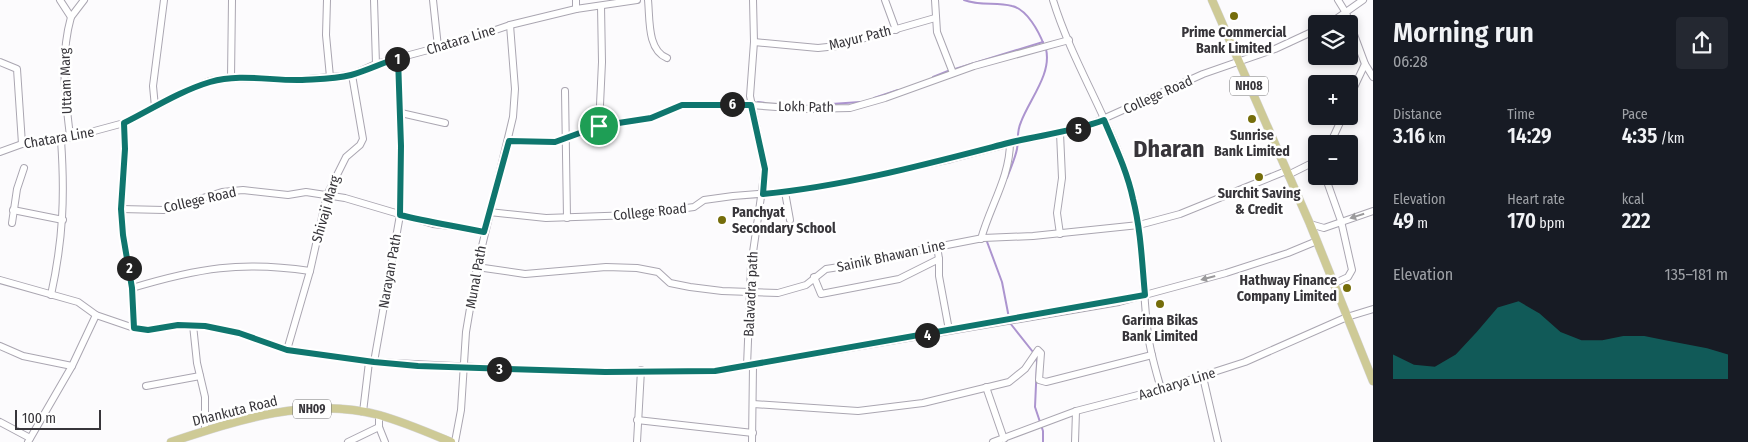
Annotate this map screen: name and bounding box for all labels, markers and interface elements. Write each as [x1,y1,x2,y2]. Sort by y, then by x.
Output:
marker: Prime Commercial Bank Limited [1228,10,1240,22]
map controls [1308,15,1358,185]
button: layers [1308,15,1358,65]
text: Morning run [1393,16,1534,49]
button: share [1676,17,1728,69]
street label: Chatara Line [424,21,498,59]
street label: Mayur Path [827,22,893,54]
place label: Prime Commercial Bank Limited [1182,24,1287,57]
pin: 1 [384,46,410,72]
street label: Uttam Marg [56,47,76,114]
text: 1 [395,51,400,68]
text: 06:28 [1393,52,1428,71]
street label: College Road [1121,72,1195,118]
button: + [1308,75,1358,125]
road number: NH08 [1230,76,1268,95]
pin: 6 [720,92,744,116]
text: 6 [729,96,736,113]
street label: Lokh Path [778,98,834,116]
pin [578,105,620,147]
text: Distance [1393,106,1442,123]
text: Time [1507,106,1535,123]
text: Pace [1622,106,1648,123]
icon: arrive [585,112,613,140]
marker: Sunrise Bank Limited [1246,113,1258,125]
pin: 5 [1066,116,1090,142]
text: 5 [1075,121,1082,138]
street label: Chatara Line [22,123,96,153]
text: 3.16 [1393,123,1425,149]
text: 14:29 [1507,123,1552,149]
text: 4:35 [1622,123,1657,149]
place label: Sunrise Bank Limited [1214,127,1290,160]
text: km [1425,130,1446,147]
text: /km [1657,130,1684,147]
district label: Dharan [1133,135,1205,163]
button: − [1308,135,1358,185]
marker: Surchit Saving & Credit [1253,171,1265,183]
street label: Shivaji Marg [308,173,344,245]
street label: College Road [162,183,238,217]
place label: Surchit Saving & Credit [1218,185,1300,218]
text: Elevation [1393,191,1446,208]
text: Heart rate [1507,191,1565,208]
text: kcal [1622,191,1644,208]
street label: College Road [612,200,688,224]
place label: Panchyat Secondary School [732,204,836,237]
text: 49 [1393,208,1414,234]
text: 170 [1507,208,1536,234]
text: 222 [1622,208,1651,234]
one-way arrow [1349,213,1364,221]
marker: Panchyat Secondary School [716,214,728,226]
text: m [1414,215,1428,232]
text: bpm [1536,215,1565,232]
street label: Narayan Path [375,232,405,310]
street label: Sainik Bhawan Line [835,236,947,276]
street label: Munal Path [462,244,490,310]
street label: Balavadra path [740,251,762,337]
pin: 2 [116,256,142,280]
text: 2 [126,260,133,277]
text: Elevation [1393,265,1453,284]
text: 135–181 m [1665,265,1728,284]
place label: Hathway Finance Company Limited [1237,272,1337,305]
one-way arrow [1201,274,1216,282]
marker: Hathway Finance Company Limited [1341,282,1353,294]
marker: Garima Bikas Bank Limited [1154,298,1166,310]
place label: Garima Bikas Bank Limited [1122,312,1198,345]
pin: 4 [914,322,940,348]
text: 4 [924,327,931,344]
pin: 3 [486,356,512,382]
text: 3 [496,361,503,378]
street label: Aacharya Line [1136,364,1218,404]
street label: Dhankuta Road [191,392,279,430]
road number: NH09 [293,399,331,418]
scale bar [15,407,101,430]
text: 100 m [22,410,56,427]

